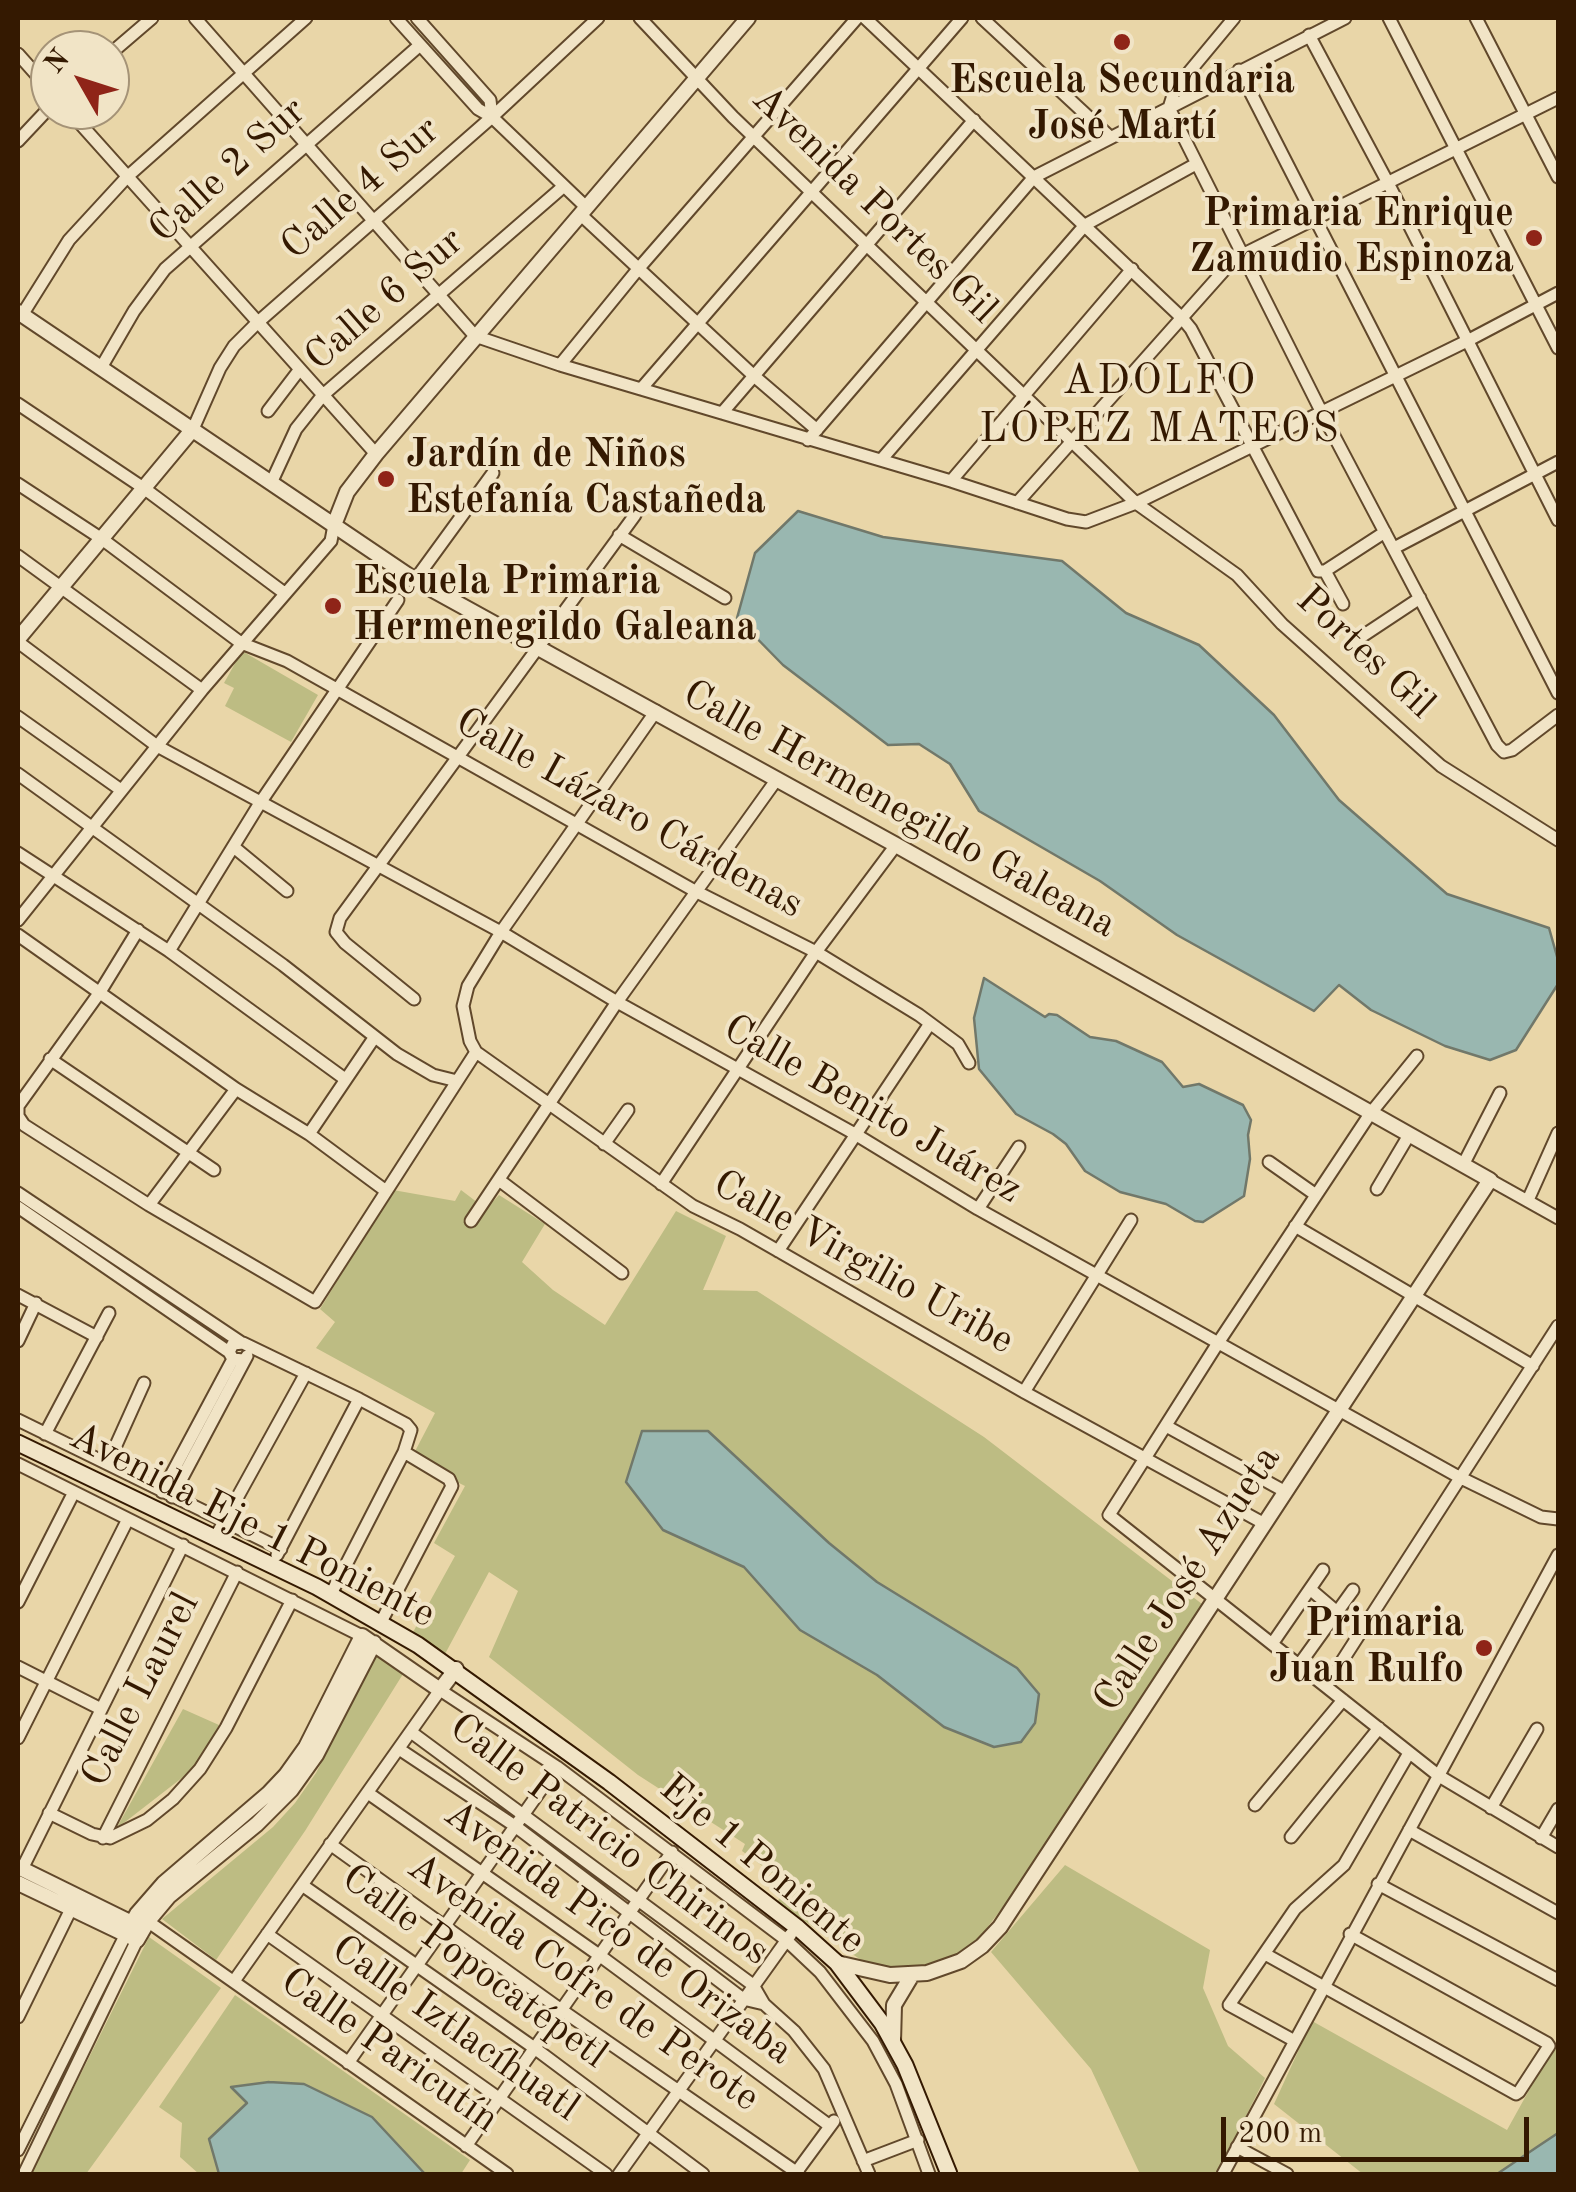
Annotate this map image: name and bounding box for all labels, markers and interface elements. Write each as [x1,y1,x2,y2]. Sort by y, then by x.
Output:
north arrow [30,30,130,130]
marker: Escuela Secundaria José Martí [1111,31,1133,53]
text: N [41,45,76,80]
place label: Escuela Secundaria José Martí [949,58,1295,152]
street label: Avenida Portes Gil [741,76,1007,334]
street label: Calle 2 Sur [140,88,316,254]
street label: Calle 4 Sur [272,107,450,271]
place label: Primaria Enrique Zamudio Espinoza [1189,191,1514,285]
street label: Calle 6 Sur [296,218,474,382]
marker: Primaria Enrique Zamudio Espinoza [1523,227,1545,249]
district label: ADOLFO LÓPEZ MATEOS [979,357,1341,456]
place label: Jardín de Niños Estefanía Castañeda [406,432,766,526]
marker: Jardín de Niños Estefanía Castañeda [375,468,397,490]
place label: Escuela Primaria Hermenegildo Galeana [353,559,757,653]
street label: Portes Gil [1285,577,1445,729]
marker: Escuela Primaria Hermenegildo Galeana [322,595,344,617]
street label: Calle Hermenegildo Galeana [674,671,1124,949]
street label: Calle Lázaro Cárdenas [447,698,811,930]
street label: Calle Benito Juárez [714,1005,1030,1215]
street label: Calle Virgilio Uribe [704,1160,1022,1366]
street label: Avenida Eje 1 Poniente [61,1413,443,1639]
street label: Calle José Azueta [1084,1437,1292,1721]
street label: Calle Laurel [72,1585,210,1795]
place label: Primaria Juan Rulfo [1269,1601,1464,1695]
marker: Primaria Juan Rulfo [1473,1637,1495,1659]
street label: Calle Patricio Chirinos [439,1704,779,1976]
street label: Eje 1 Poniente [649,1765,875,1965]
street label: Avenida Pico de Orizaba [434,1790,802,2076]
street label: Avenida Cofre de Perote [398,1843,768,2123]
street label: Calle Popocatépetl [332,1854,616,2080]
street label: Calle Iztlacíhuatl [322,1926,588,2132]
street label: Calle Paricutín [271,1958,507,2144]
scale bar [1226,2097,1534,2159]
text: 200 m [1238,2119,1322,2149]

